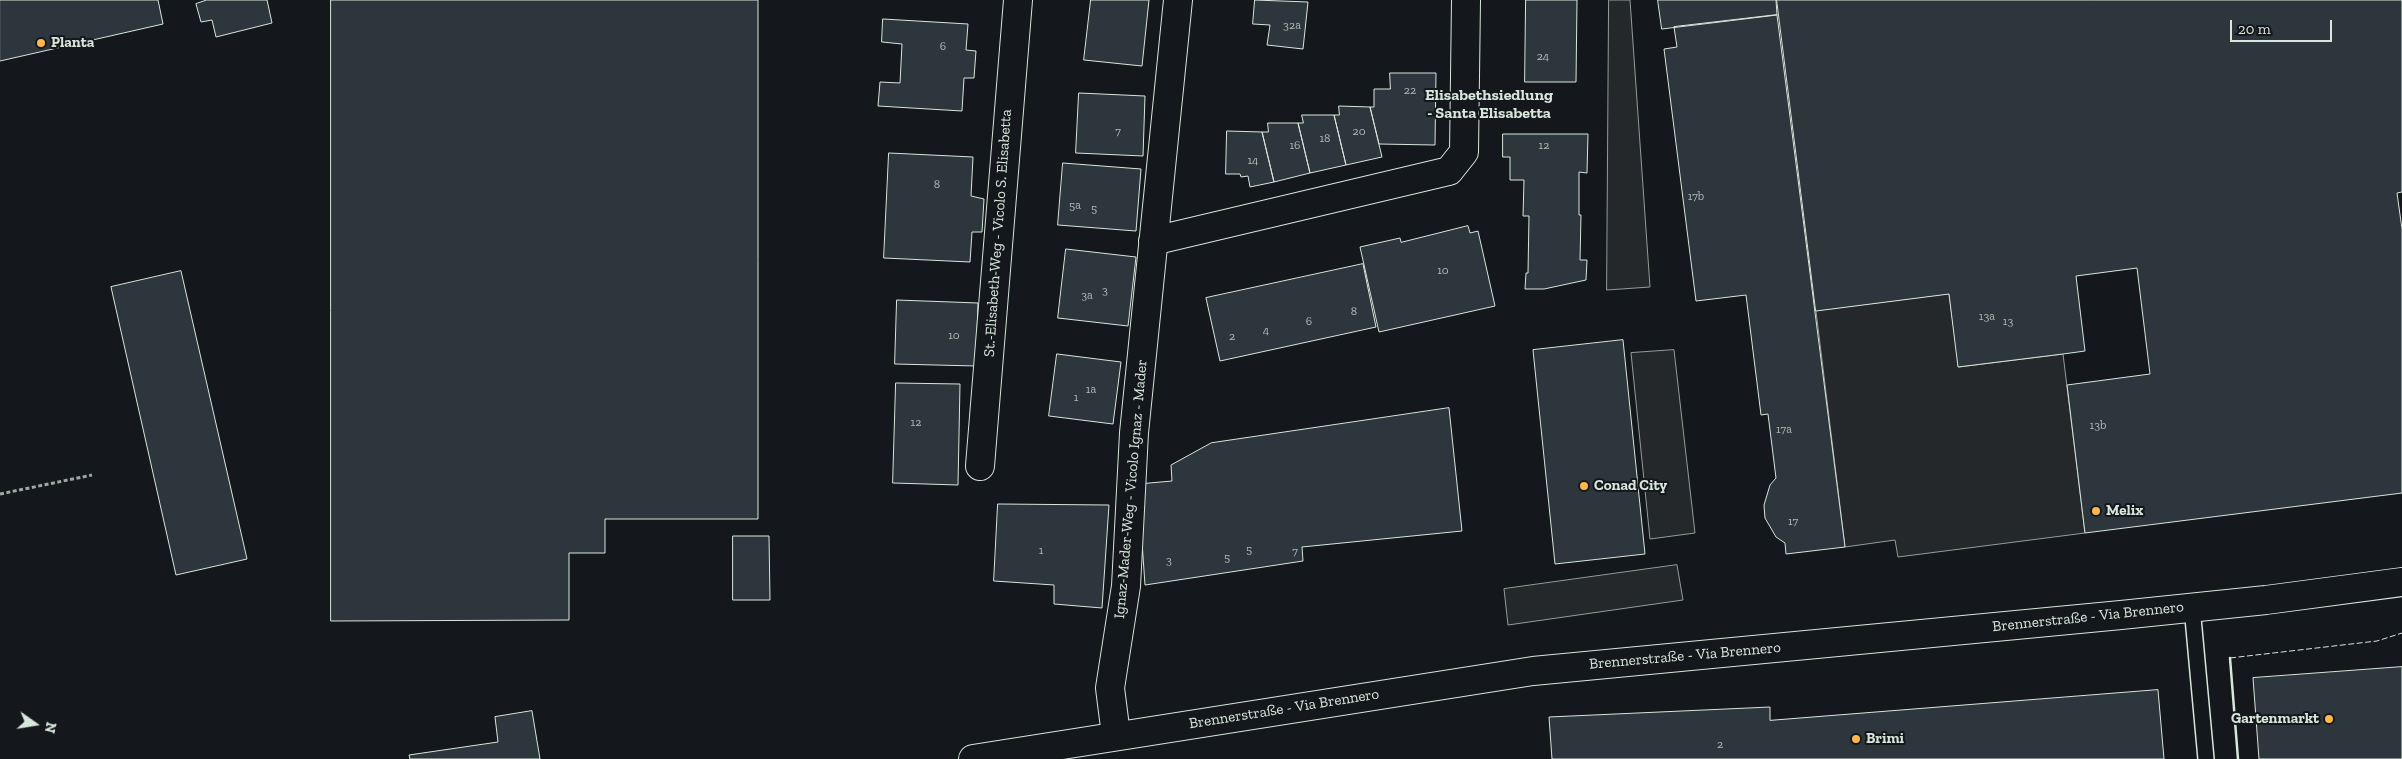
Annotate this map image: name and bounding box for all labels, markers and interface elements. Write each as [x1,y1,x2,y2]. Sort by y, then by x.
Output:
scale bar [2232,10,2334,42]
house number: 32a [1283,19,1301,33]
text: 20 m [2238,20,2271,38]
place label: Planta [51,34,94,52]
marker: Planta [35,37,47,49]
house number: 6 [940,40,946,54]
house number: 24 [1537,50,1549,64]
house number: 22 [1404,84,1416,98]
district label: Elisabethsiedlung - Santa Elisabetta [1425,85,1553,123]
street label: St.-Elisabeth-Weg - Vicolo S. Elisabetta [980,108,1016,358]
house number: 7 [1115,125,1121,139]
house number: 20 [1352,125,1366,139]
house number: 18 [1319,132,1331,146]
house number: 16 [1290,139,1300,153]
house number: 12 [1539,139,1549,153]
house number: 14 [1247,154,1259,168]
house number: 8 [934,178,940,192]
house number: 17b [1688,190,1704,204]
house number: 5a [1069,199,1081,213]
house number: 5 [1091,202,1097,216]
house number: 10 [1437,264,1449,278]
house number: 3 [1102,284,1108,298]
house number: 3a [1081,289,1093,303]
house number: 8 [1351,305,1357,319]
house number: 13a [1979,310,1995,324]
house number: 6 [1306,315,1312,329]
house number: 13 [2003,315,2013,329]
house number: 4 [1263,324,1269,338]
house number: 10 [948,329,960,343]
house number: 2 [1229,330,1235,344]
street label: Ignaz-Mader-Weg - Vicolo Ignaz - Mader [1111,359,1151,619]
house number: 1a [1086,383,1096,397]
house number: 1 [1074,391,1078,405]
house number: 12 [911,416,921,430]
house number: 13b [2090,419,2106,433]
house number: 17a [1776,423,1792,437]
place label: Conad City [1594,477,1667,495]
marker: Conad City [1578,480,1590,492]
place label: Melix [2106,502,2143,520]
marker: Melix [2090,505,2102,517]
house number: 17 [1788,515,1798,529]
house number: 5 [1246,543,1252,557]
house number: 1 [1039,544,1043,558]
house number: 7 [1292,545,1298,559]
house number: 5 [1224,551,1230,565]
house number: 3 [1166,554,1172,568]
street label: Brennerstraße - Via Brennero [1991,598,2185,636]
street label: Brennerstraße - Via Brennero [1588,639,1782,673]
street label: Brennerstraße - Via Brennero [1188,685,1380,733]
north arrow [10,699,60,749]
place label: Gartenmarkt [2231,710,2319,728]
marker: Gartenmarkt [2323,713,2335,725]
text: N [41,720,60,735]
place label: Brimi [1866,730,1904,748]
marker: Brimi [1850,733,1862,745]
house number: 2 [1717,738,1723,752]

